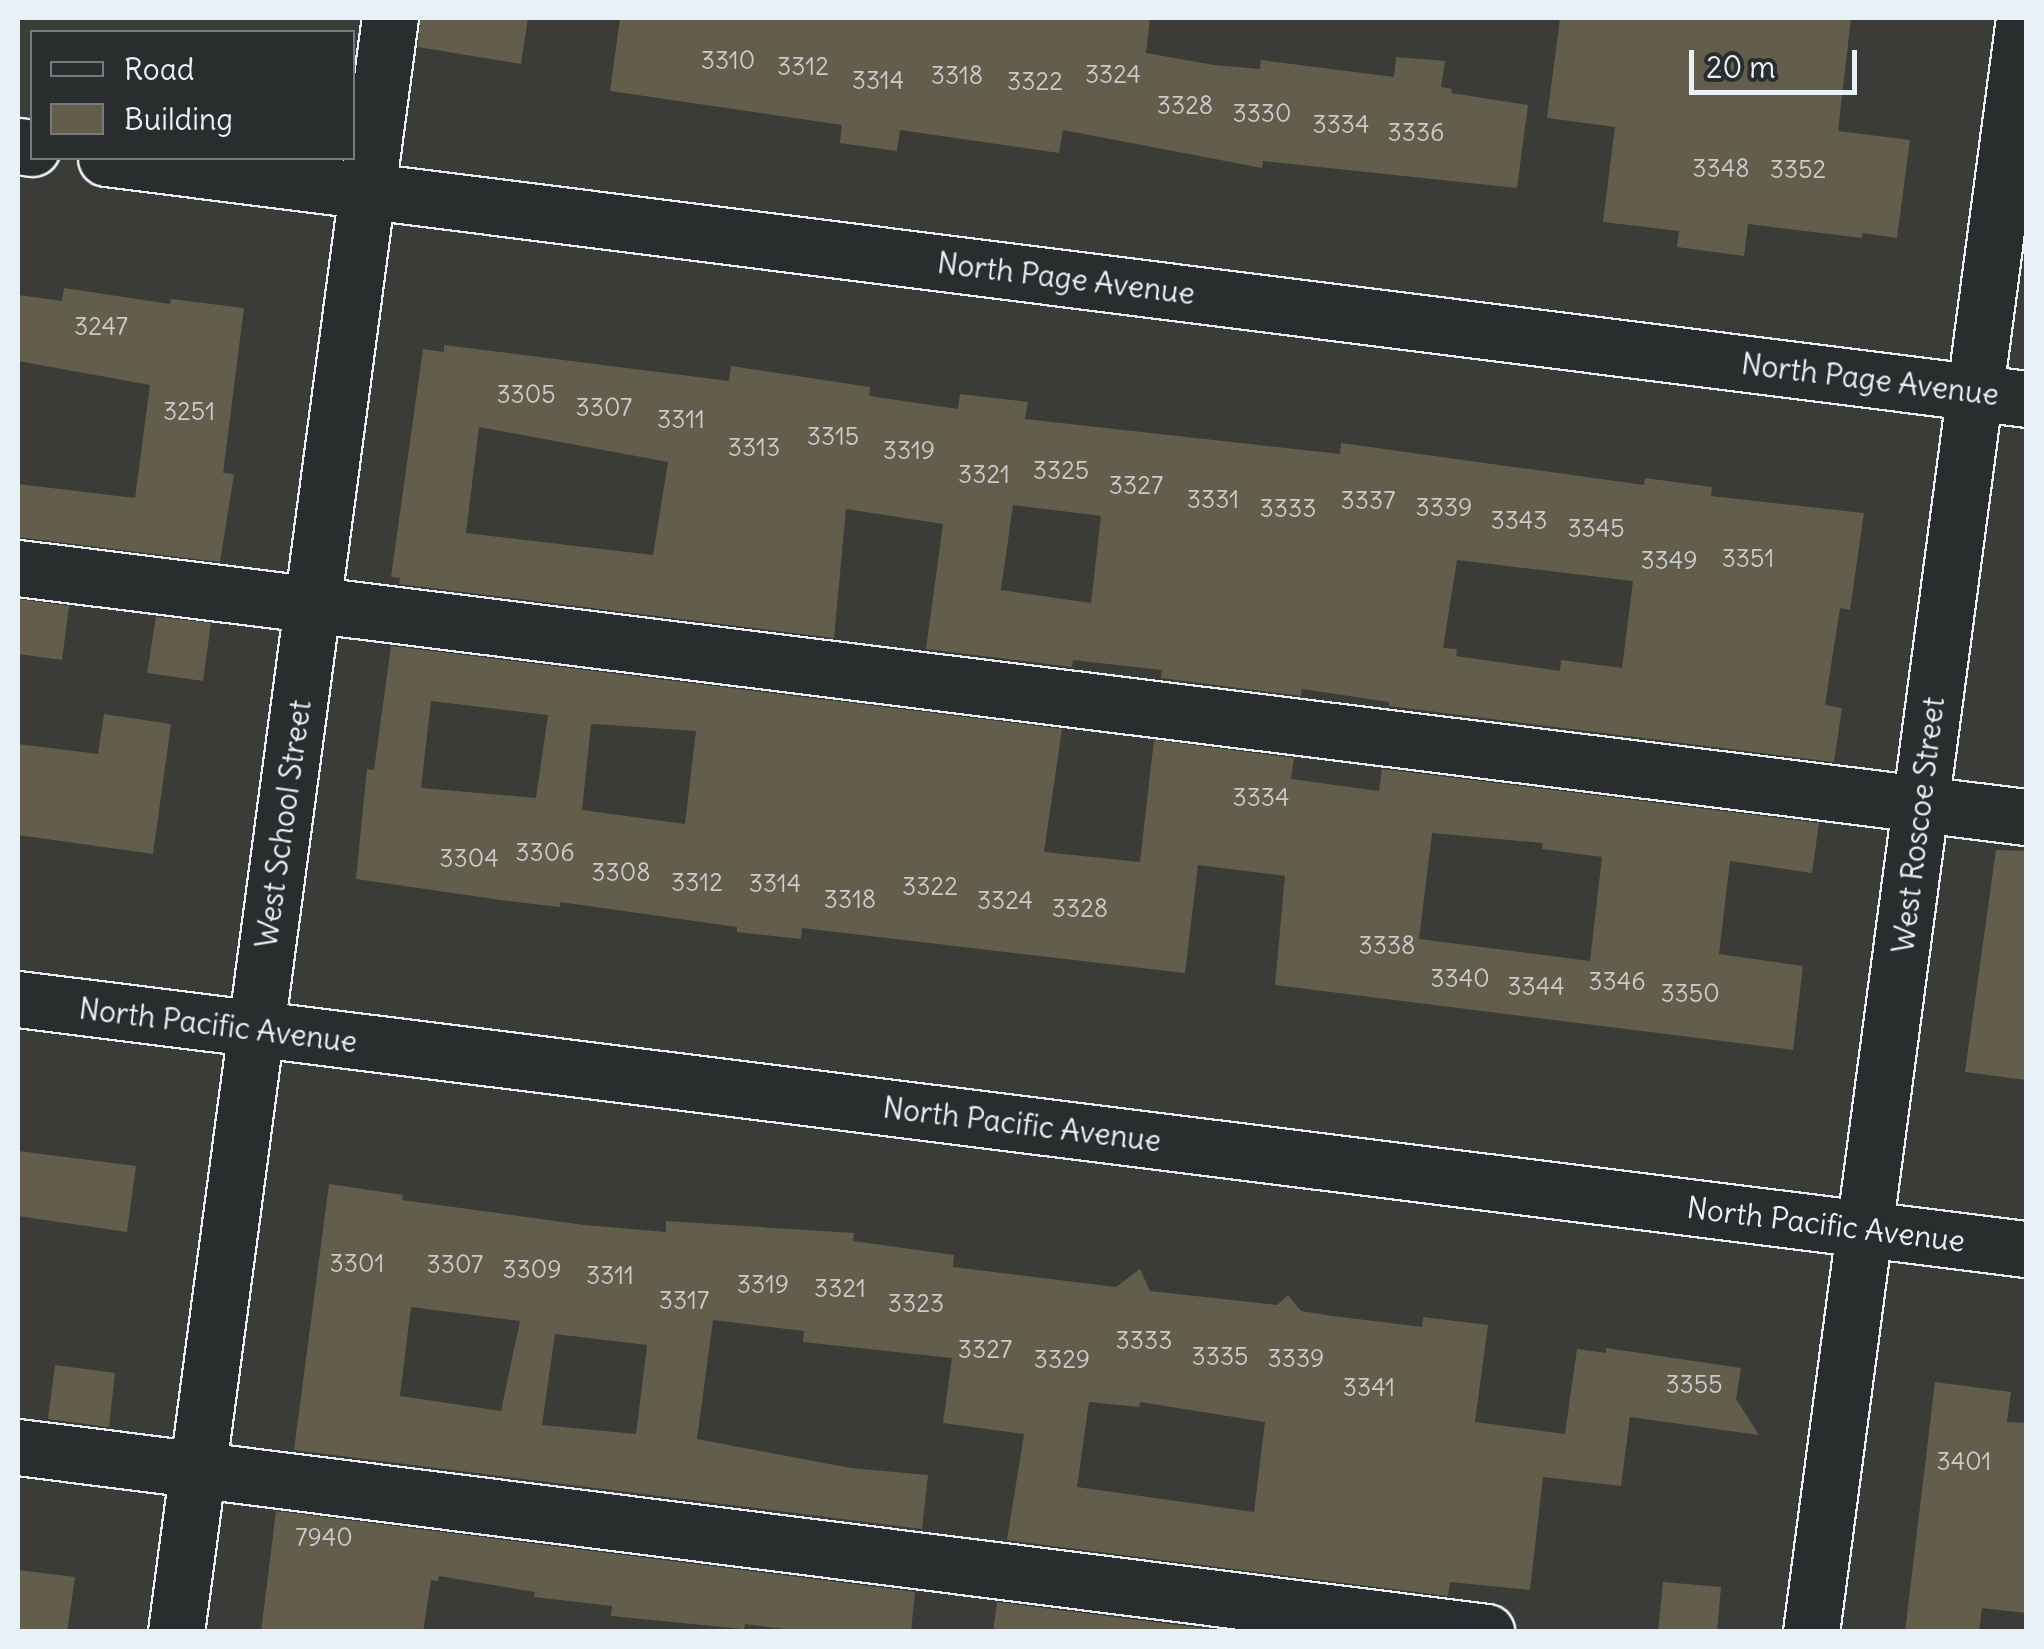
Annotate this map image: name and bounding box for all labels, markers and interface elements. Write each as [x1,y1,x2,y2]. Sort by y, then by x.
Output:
legend [30,30,355,160]
scale bar [1694,30,1862,92]
house number: 3310 [701,45,755,75]
text: 20 m [1706,48,1776,86]
text: Road [124,50,194,88]
house number: 3312 [777,51,829,81]
house number: 3324 [1085,59,1141,89]
house number: 3318 [931,60,983,90]
house number: 3314 [852,65,904,95]
house number: 3322 [1007,66,1063,96]
house number: 3328 [1157,90,1213,120]
house number: 3330 [1232,98,1292,128]
text: Building [124,100,233,138]
house number: 3334 [1312,109,1370,139]
house number: 3336 [1387,117,1445,147]
house number: 3348 [1692,153,1750,183]
house number: 3352 [1770,154,1826,184]
street label: North Page Avenue [935,244,1197,312]
house number: 3247 [74,311,128,341]
street label: North Page Avenue [1739,345,2001,413]
house number: 3305 [496,379,556,409]
house number: 3307 [576,392,632,422]
house number: 3251 [163,396,215,426]
house number: 3311 [657,404,705,434]
house number: 3315 [807,421,859,451]
house number: 3313 [728,432,780,462]
house number: 3319 [883,435,935,465]
house number: 3325 [1033,455,1089,485]
house number: 3321 [958,459,1010,489]
house number: 3327 [1109,470,1163,500]
house number: 3331 [1187,484,1239,514]
house number: 3337 [1341,485,1395,515]
house number: 3339 [1416,492,1472,522]
house number: 3333 [1260,493,1316,523]
house number: 3343 [1490,505,1548,535]
house number: 3345 [1567,513,1625,543]
house number: 3351 [1722,543,1774,573]
house number: 3349 [1640,545,1698,575]
street label: West Roscoe Street [1884,695,1952,955]
street label: West School Street [248,698,318,950]
house number: 3334 [1232,782,1290,812]
house number: 3306 [515,837,575,867]
house number: 3304 [439,843,499,873]
house number: 3308 [591,857,651,887]
house number: 3312 [671,867,723,897]
house number: 3314 [749,868,801,898]
house number: 3322 [902,871,958,901]
house number: 3318 [824,884,876,914]
house number: 3324 [977,885,1033,915]
house number: 3328 [1052,893,1108,923]
house number: 3338 [1359,930,1415,960]
house number: 3340 [1430,963,1490,993]
house number: 3346 [1588,966,1646,996]
house number: 3344 [1507,971,1565,1001]
house number: 3350 [1660,978,1720,1008]
street label: North Pacific Avenue [77,990,359,1060]
street label: North Pacific Avenue [881,1089,1163,1159]
street label: North Pacific Avenue [1685,1189,1967,1259]
house number: 3301 [330,1248,384,1278]
house number: 3307 [427,1249,483,1279]
house number: 3309 [502,1254,562,1284]
house number: 3311 [586,1260,634,1290]
house number: 3319 [737,1269,789,1299]
house number: 3321 [814,1273,866,1303]
house number: 3317 [659,1285,709,1315]
house number: 3323 [888,1288,944,1318]
house number: 3333 [1116,1325,1172,1355]
house number: 3327 [958,1334,1012,1364]
house number: 3335 [1192,1341,1248,1371]
house number: 3339 [1268,1343,1324,1373]
house number: 3329 [1034,1344,1090,1374]
house number: 3355 [1665,1369,1723,1399]
house number: 3341 [1343,1372,1395,1402]
house number: 3401 [1936,1446,1992,1476]
house number: 7940 [295,1522,353,1552]

